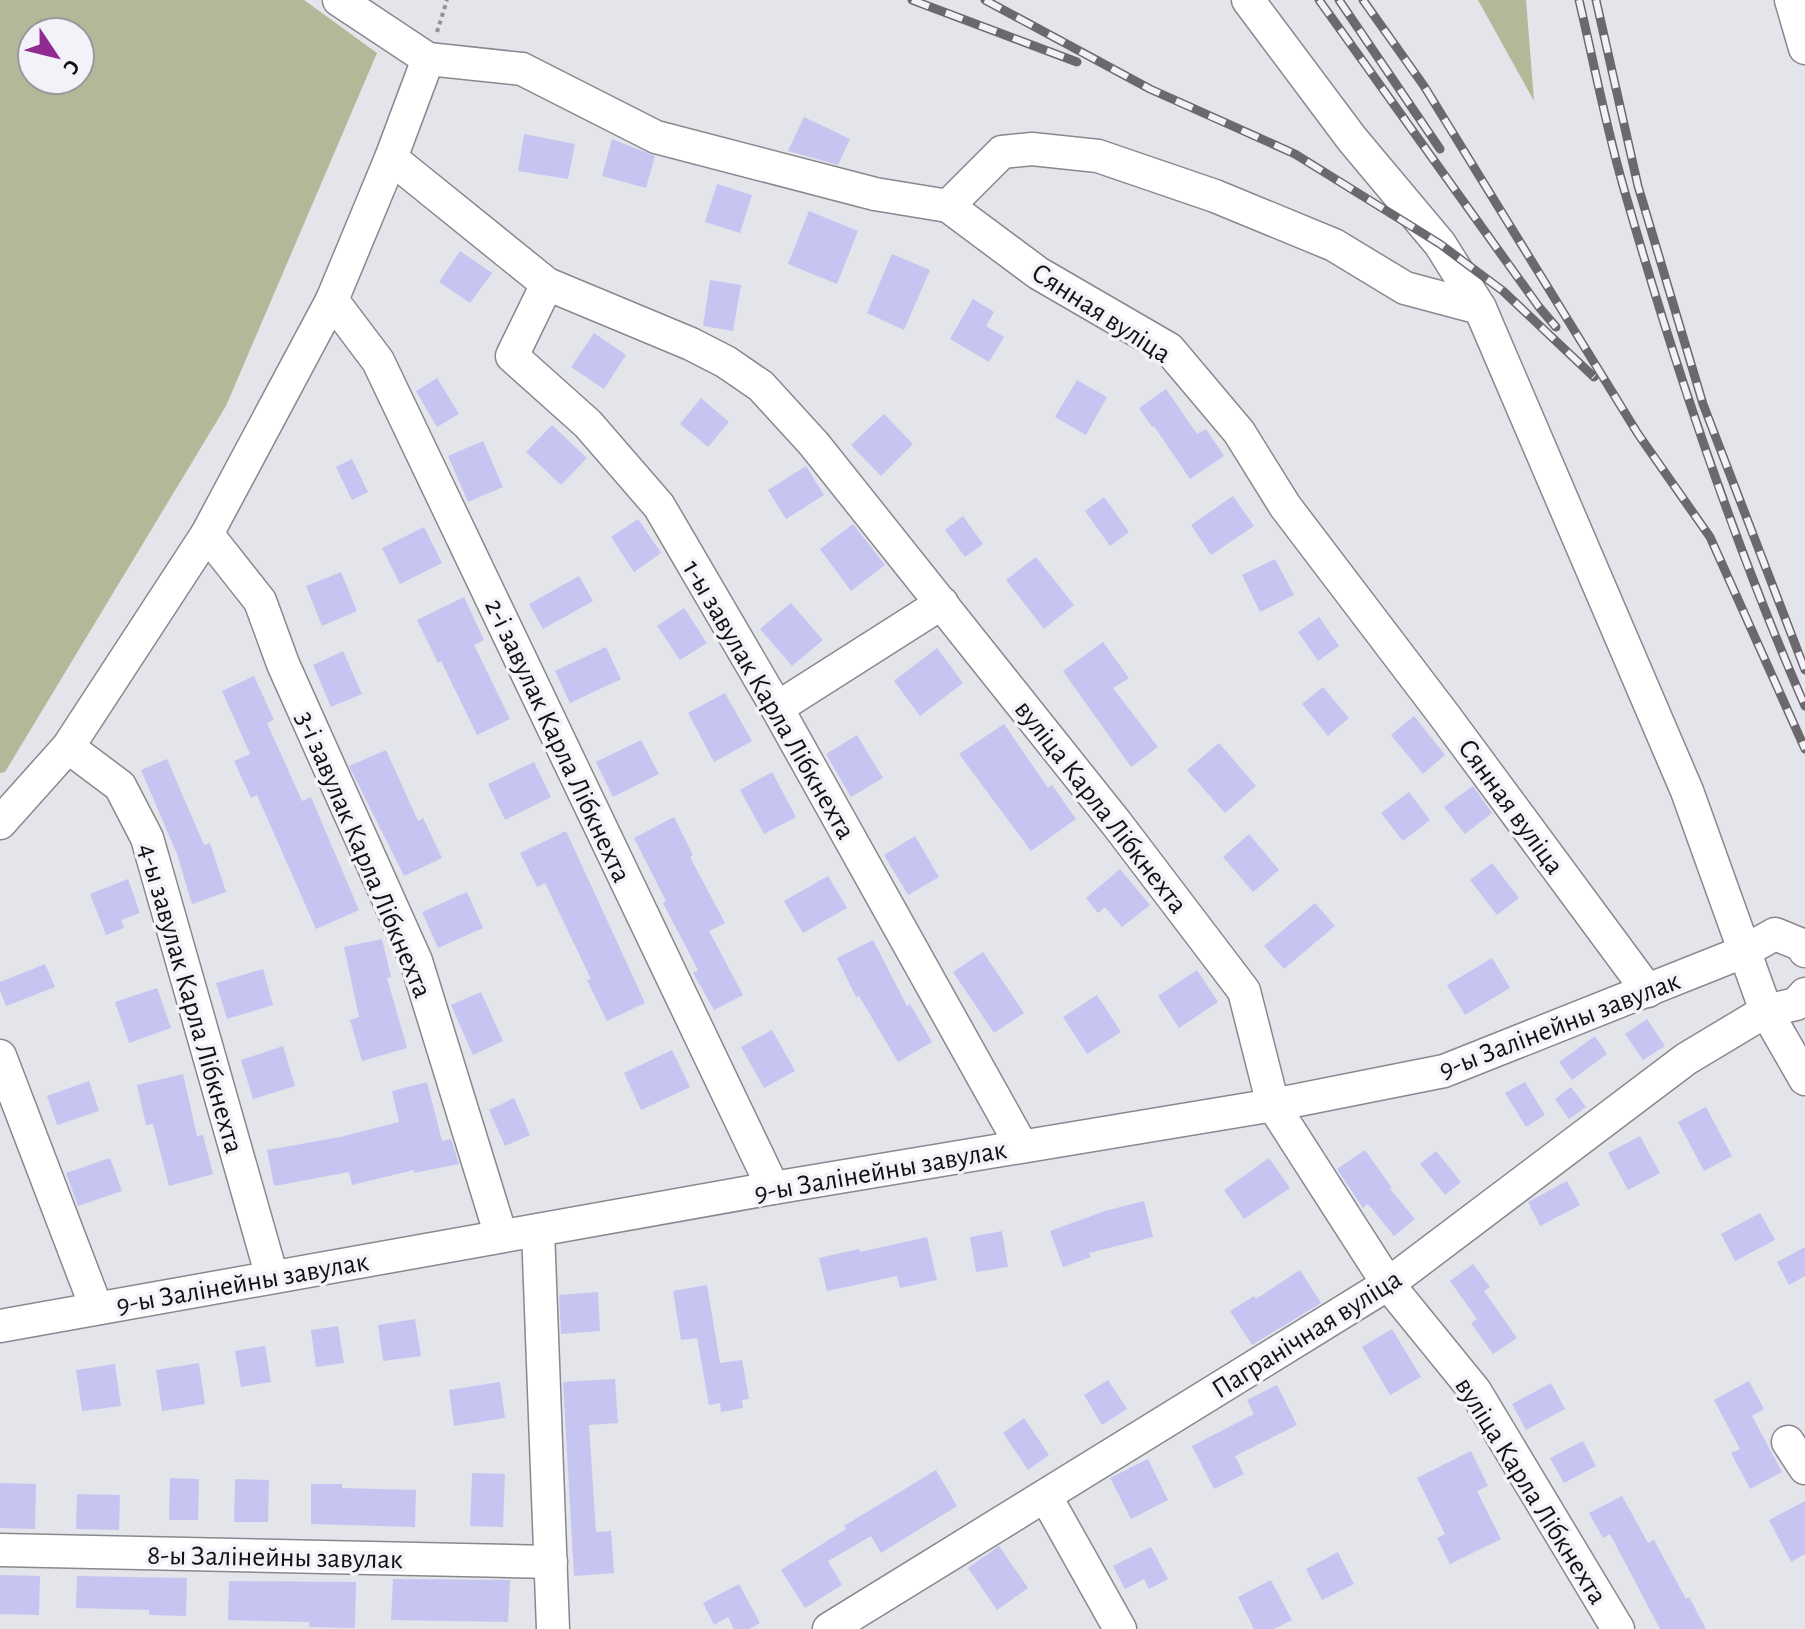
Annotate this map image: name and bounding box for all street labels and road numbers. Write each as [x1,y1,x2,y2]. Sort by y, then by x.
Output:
street label: Сянная вуліца [1026,258,1176,369]
street label: 1-ы завулак Карла Лібкнехта [677,556,860,844]
street label: 2-і завулак Карла Лібкнехта [479,595,635,887]
street label: вуліца Карла Лібкнехта [1009,695,1192,919]
street label: 3-і завулак Карла Лібкнехта [290,707,436,1002]
street label: Сянная вуліца [1452,734,1569,880]
street label: 4-ы завулак Карла Лібкнехта [132,841,248,1157]
street label: 9-ы Залінейны завулак [1435,967,1684,1085]
street label: 9-ы Залінейны завулак [752,1136,1009,1208]
street label: 9-ы Залінейны завулак [114,1248,371,1320]
street label: Пагранічная вуліца [1207,1265,1407,1404]
street label: вуліца Карла Лібкнехта [1449,1373,1612,1610]
street label: 8-ы Залінейны завулак [147,1542,403,1574]

